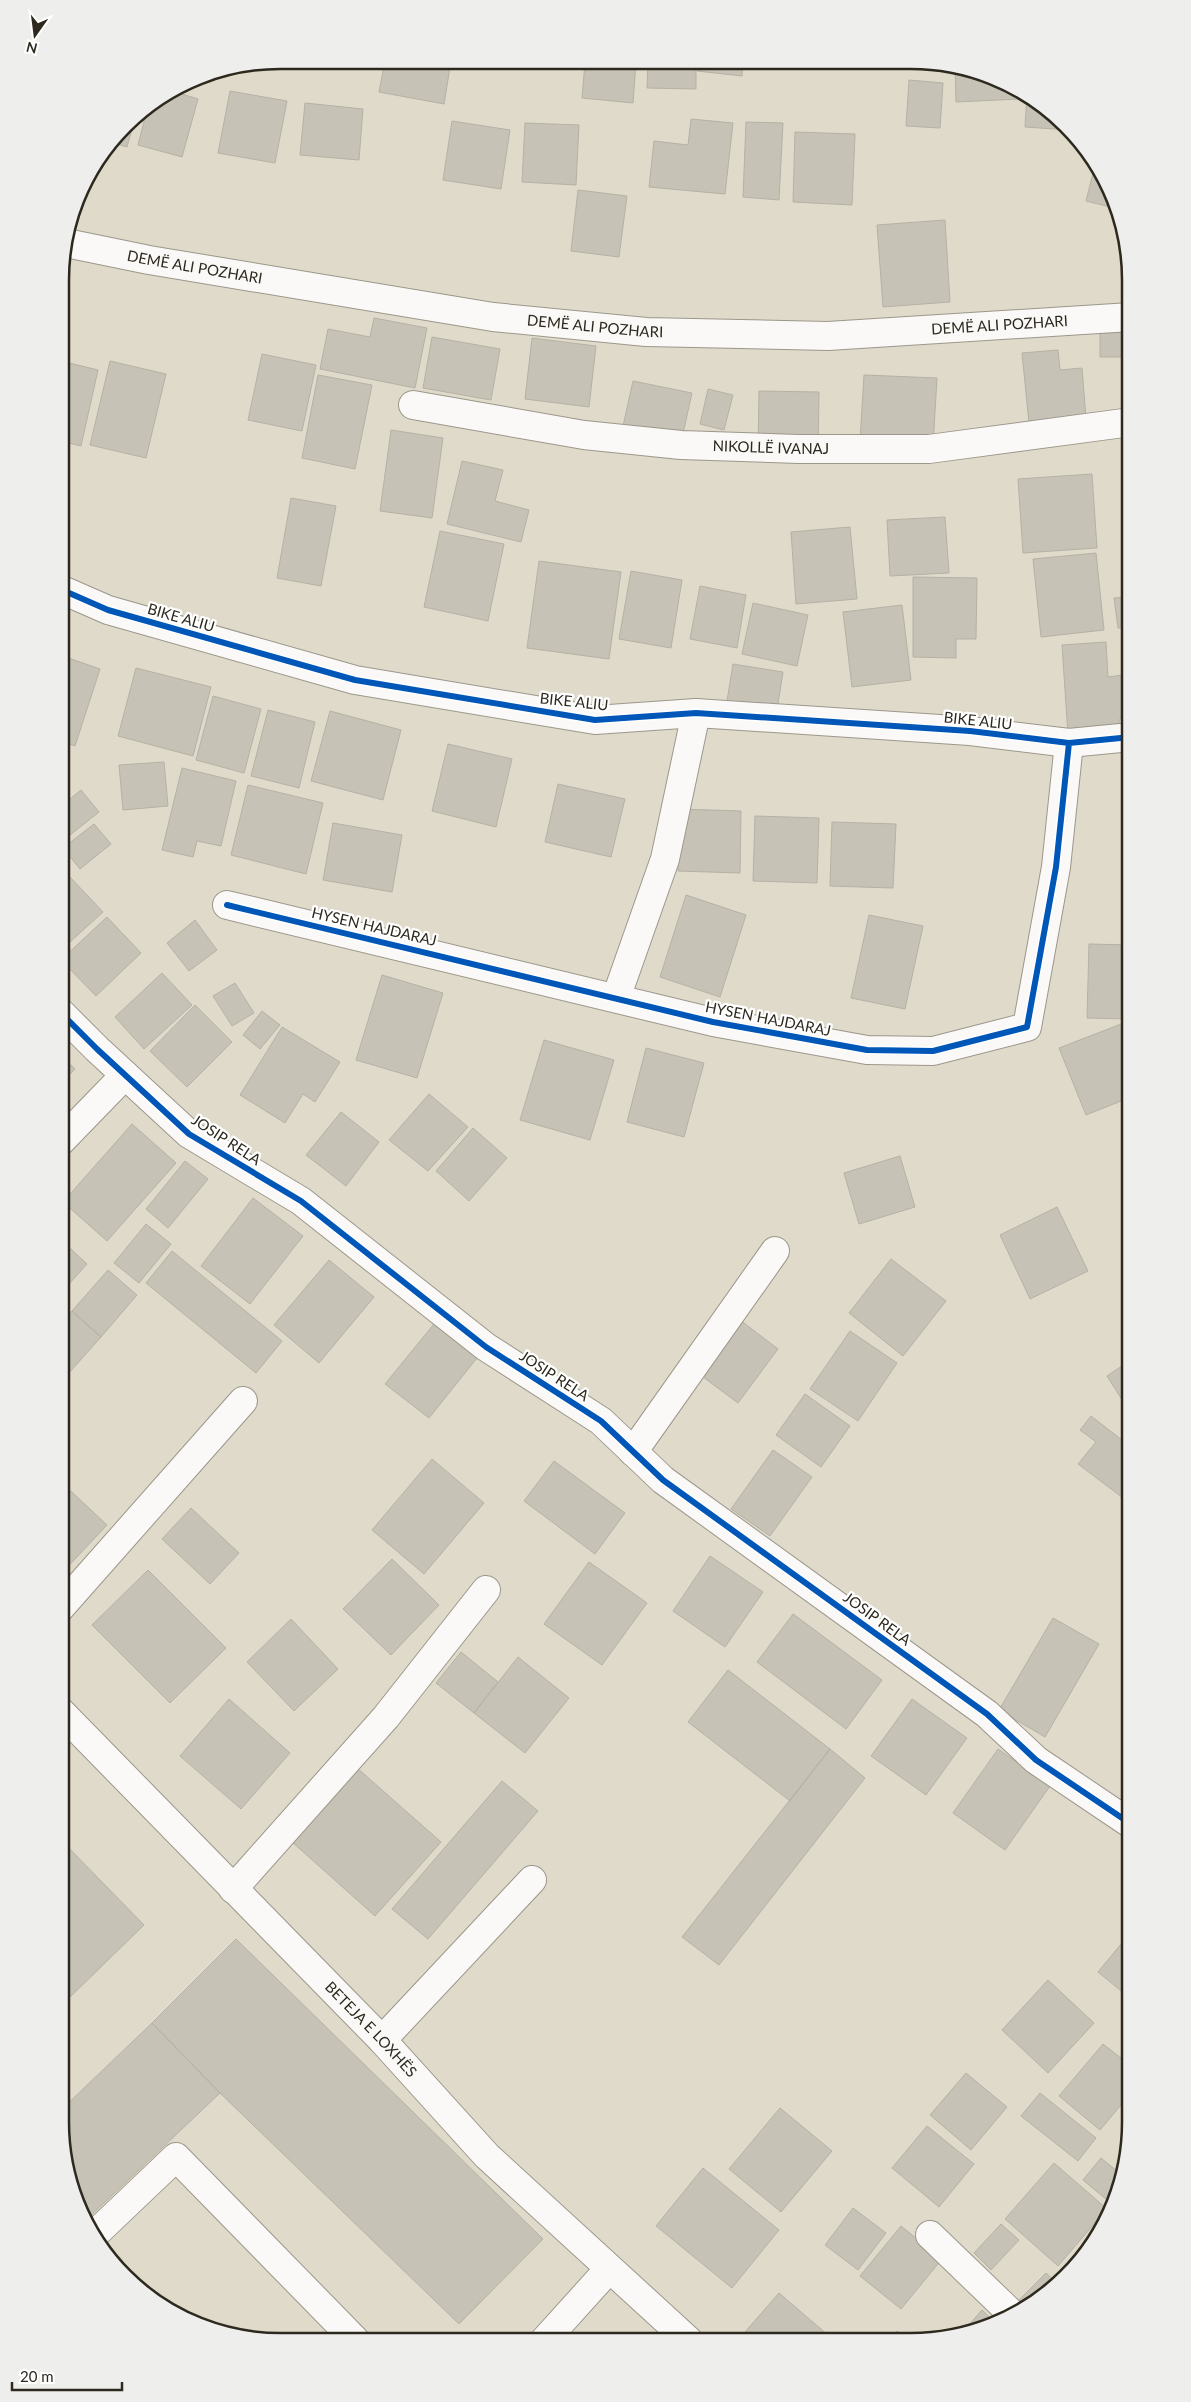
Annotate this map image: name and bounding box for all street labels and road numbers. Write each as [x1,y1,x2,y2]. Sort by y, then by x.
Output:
street label: DEMË ALI POZHARI [126,246,264,287]
street label: DEMË ALI POZHARI [526,310,664,340]
street label: DEMË ALI POZHARI [930,311,1068,338]
street label: NIKOLLË IVANAJ [712,436,829,457]
street label: BIKE ALIU [146,599,217,635]
street label: BIKE ALIU [539,688,609,714]
street label: BIKE ALIU [943,707,1013,733]
street label: HYSEN HAJDARAJ [310,903,438,949]
street label: HYSEN HAJDARAJ [704,997,833,1039]
street label: JOSIP RELA [188,1110,265,1169]
street label: JOSIP RELA [516,1346,593,1405]
street label: JOSIP RELA [840,1588,916,1649]
street label: BETEJA E LOXHËS [322,1977,421,2080]

